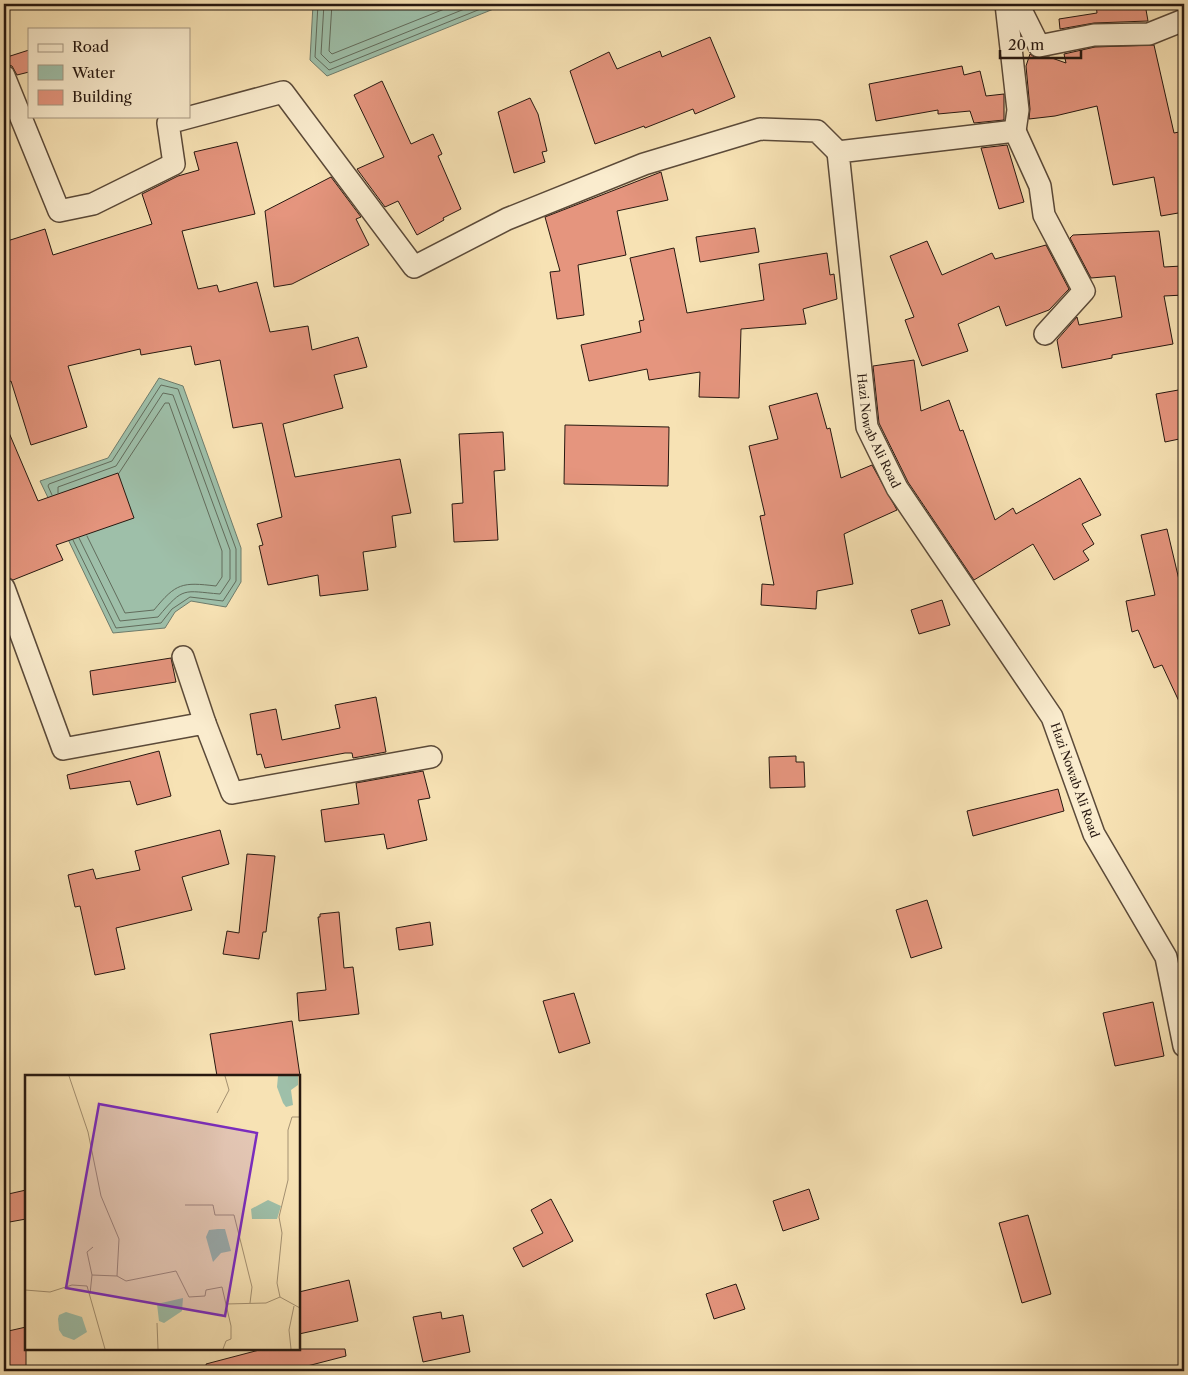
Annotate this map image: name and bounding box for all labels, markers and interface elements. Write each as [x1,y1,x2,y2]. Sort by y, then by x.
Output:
legend [28,28,190,118]
scale bar [1000,28,1082,60]
text: 20 m [1008,35,1044,54]
text: Road [72,37,109,56]
text: Water [71,63,116,82]
text: Building [72,87,132,106]
street label: Hazi Nowab Ali Road [854,372,904,491]
street label: Hazi Nowab Ali Road [1048,720,1103,840]
inset map [25,1075,300,1350]

